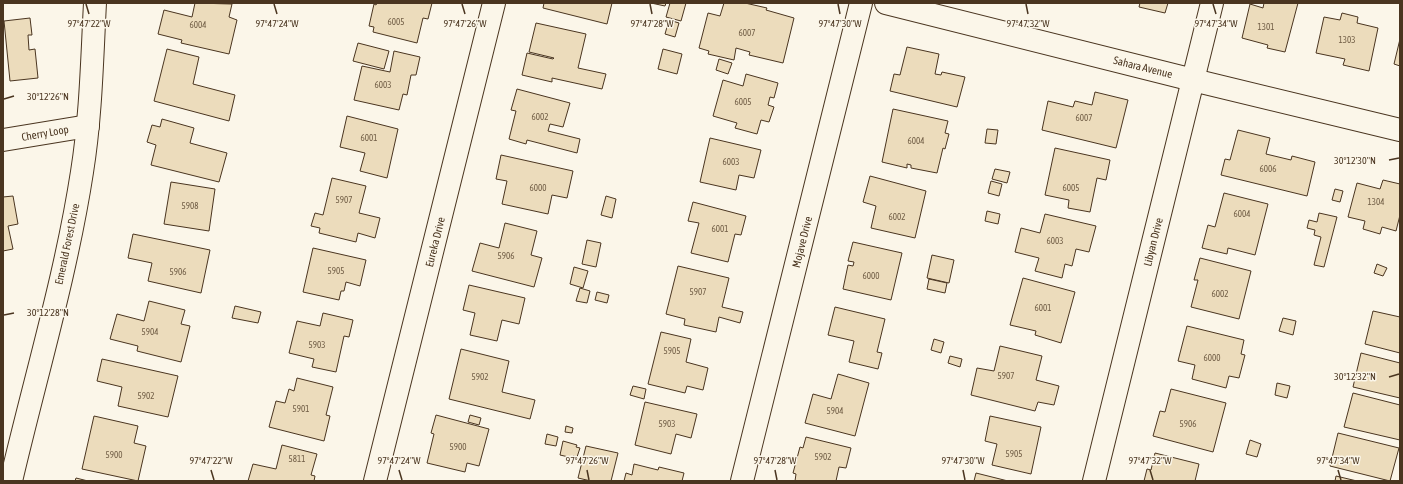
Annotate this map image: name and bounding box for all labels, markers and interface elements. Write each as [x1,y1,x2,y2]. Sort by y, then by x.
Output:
house number: 6005 [388,17,404,27]
text: 97°47'22"W [67,18,111,29]
text: 97°47'24"W [255,18,299,29]
text: 97°47'26"W [443,18,487,29]
text: 97°47'28"W [630,18,674,29]
text: 97°47'30"W [818,18,862,29]
text: 97°47'32"W [1006,18,1050,29]
text: 97°47'34"W [1194,18,1238,29]
house number: 6004 [190,20,206,30]
house number: 1301 [1258,22,1274,32]
house number: 6007 [739,28,755,38]
house number: 1303 [1339,35,1355,45]
street label: Sahara Avenue [1112,54,1174,80]
house number: 6003 [375,80,391,90]
text: 30°12'26"N [27,91,69,102]
house number: 6005 [735,97,751,107]
house number: 6002 [532,112,548,122]
house number: 6007 [1076,113,1092,123]
street label: Cherry Loop [21,123,69,143]
house number: 6001 [361,133,377,143]
house number: 6004 [908,136,924,146]
text: 30°12'30"N [1334,155,1376,166]
house number: 6003 [723,157,739,167]
house number: 6006 [1260,164,1276,174]
house number: 6000 [530,183,546,193]
house number: 6005 [1063,183,1079,193]
house number: 5907 [336,195,352,205]
house number: 1304 [1368,197,1384,207]
house number: 5908 [182,201,198,211]
street label: Emerald Forest Drive [53,202,81,286]
house number: 6004 [1234,209,1250,219]
house number: 6002 [889,212,905,222]
street label: Mojave Drive [790,215,814,269]
street label: Eureka Drive [423,216,447,268]
street label: Libyan Drive [1141,216,1165,268]
house number: 6001 [712,224,728,234]
house number: 6003 [1047,236,1063,246]
house number: 5906 [498,251,514,261]
house number: 5905 [328,266,344,276]
house number: 5906 [170,267,186,277]
house number: 6000 [863,271,879,281]
house number: 5907 [690,287,706,297]
house number: 6002 [1212,289,1228,299]
house number: 6001 [1035,303,1051,313]
text: 30°12'28"N [27,307,69,318]
house number: 5904 [142,327,158,337]
house number: 5903 [309,340,325,350]
house number: 5905 [664,346,680,356]
house number: 6000 [1204,353,1220,363]
house number: 5907 [998,371,1014,381]
text: 30°12'32"N [1334,371,1376,382]
house number: 5902 [472,372,488,382]
house number: 5902 [138,391,154,401]
house number: 5901 [293,404,309,414]
house number: 5904 [827,406,843,416]
house number: 5903 [659,419,675,429]
house number: 5906 [1180,419,1196,429]
house number: 5900 [450,442,466,452]
house number: 5905 [1006,449,1022,459]
house number: 5900 [106,450,122,460]
house number: 5902 [815,452,831,462]
house number: 5811 [289,454,305,464]
text: 97°47'22"W [189,455,233,466]
text: 97°47'24"W [377,455,421,466]
text: 97°47'26"W [565,455,609,466]
text: 97°47'28"W [753,455,797,466]
text: 97°47'30"W [941,455,985,466]
text: 97°47'32"W [1128,455,1172,466]
text: 97°47'34"W [1316,455,1360,466]

